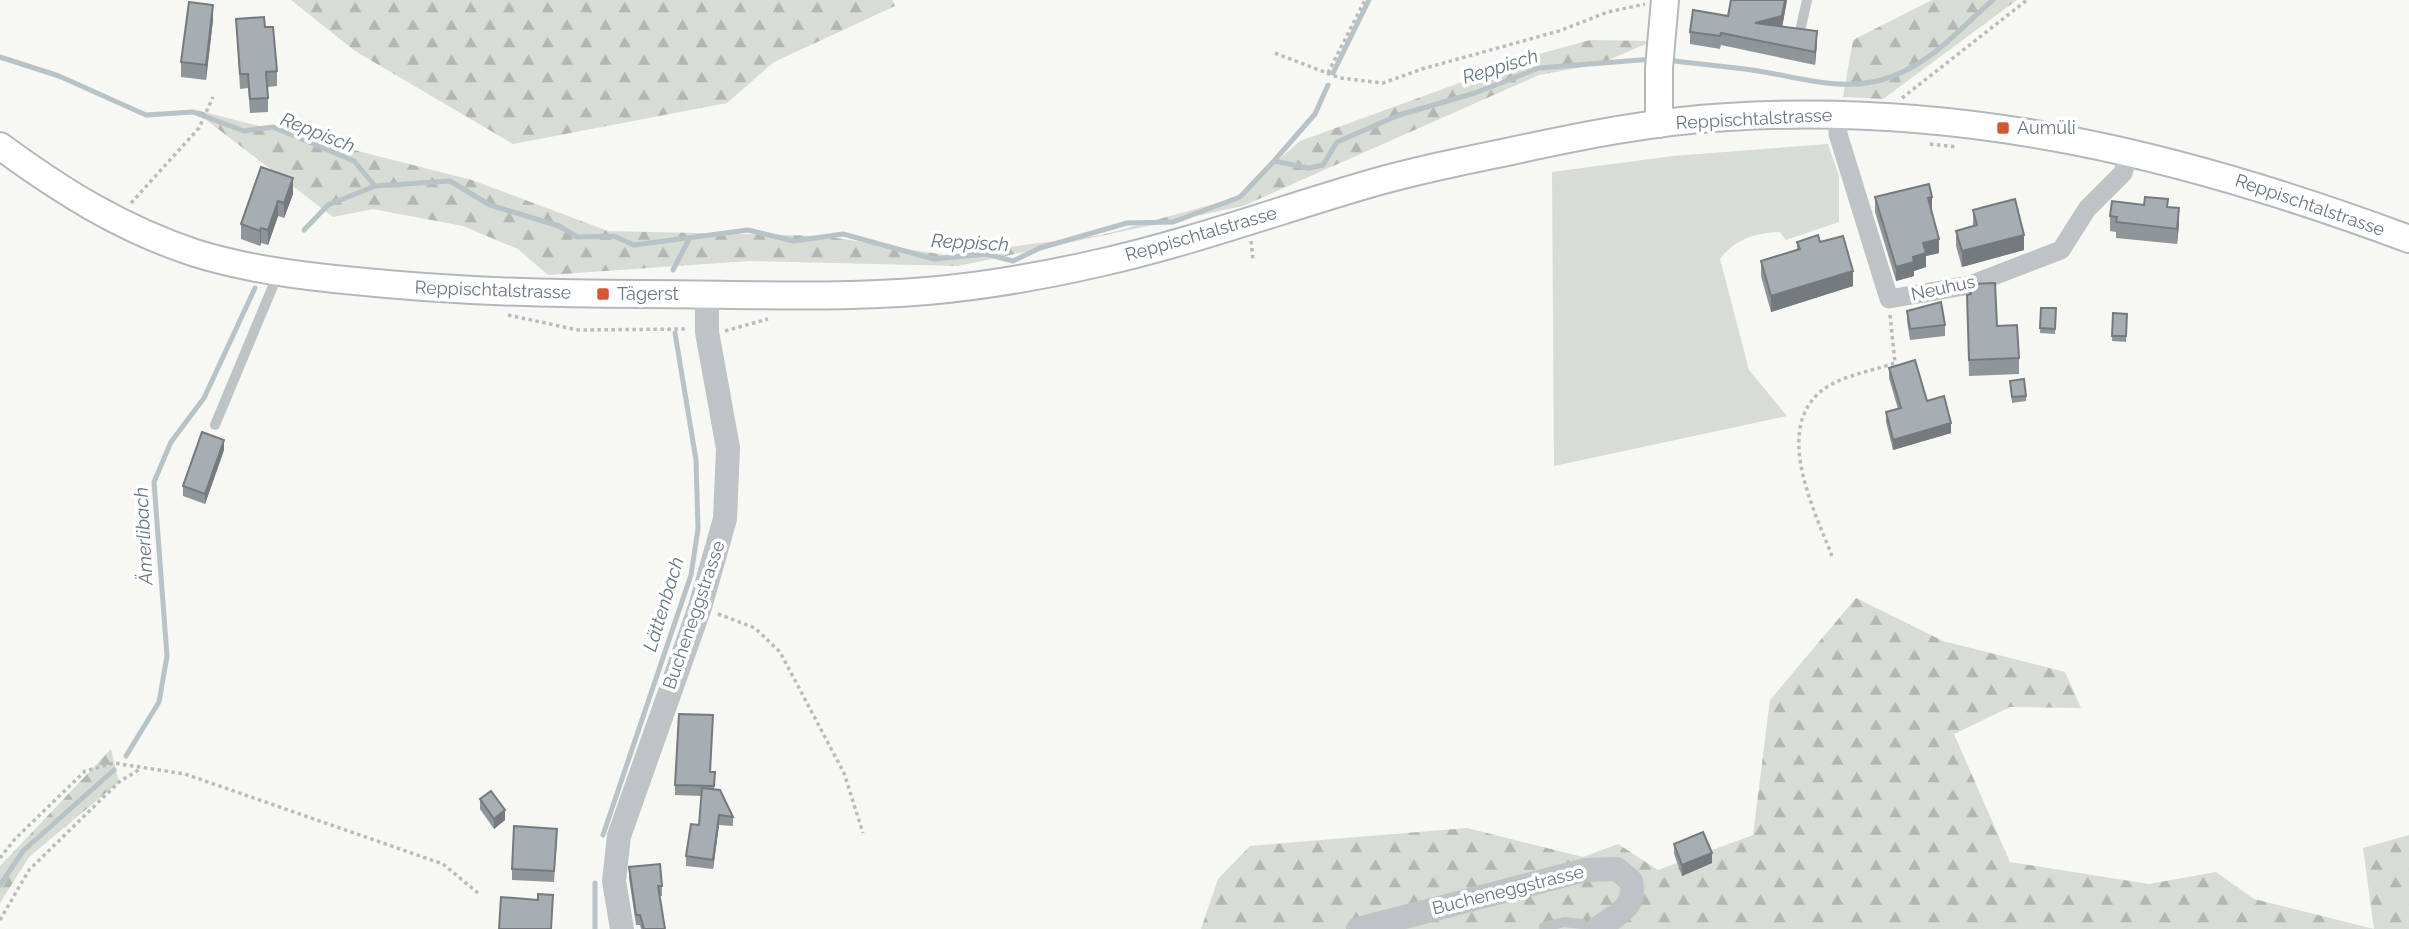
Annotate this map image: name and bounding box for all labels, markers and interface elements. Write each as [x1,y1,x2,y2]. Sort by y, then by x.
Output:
water label: Reppisch [1460,44,1540,88]
street label: Reppischtalstrasse [1675,104,1833,133]
water label: Reppisch [278,107,358,157]
place label: Aumüli [2017,117,2076,138]
marker: Aumüli [1995,120,2011,136]
street label: Reppischtalstrasse [2233,169,2388,240]
street label: Reppischtalstrasse [1123,202,1279,265]
water label: Reppisch [931,229,1009,255]
street label: Neuhus [1909,270,1977,305]
street label: Reppischtalstrasse [414,276,572,303]
place label: Tägerst [617,283,679,304]
marker: Tägerst [595,286,611,302]
water label: Ämerlibach [129,486,157,587]
street label: Bucheneggstrasse [658,537,729,692]
water label: Lättenbach [638,554,688,654]
street label: Bucheneggstrasse [1430,860,1586,919]

